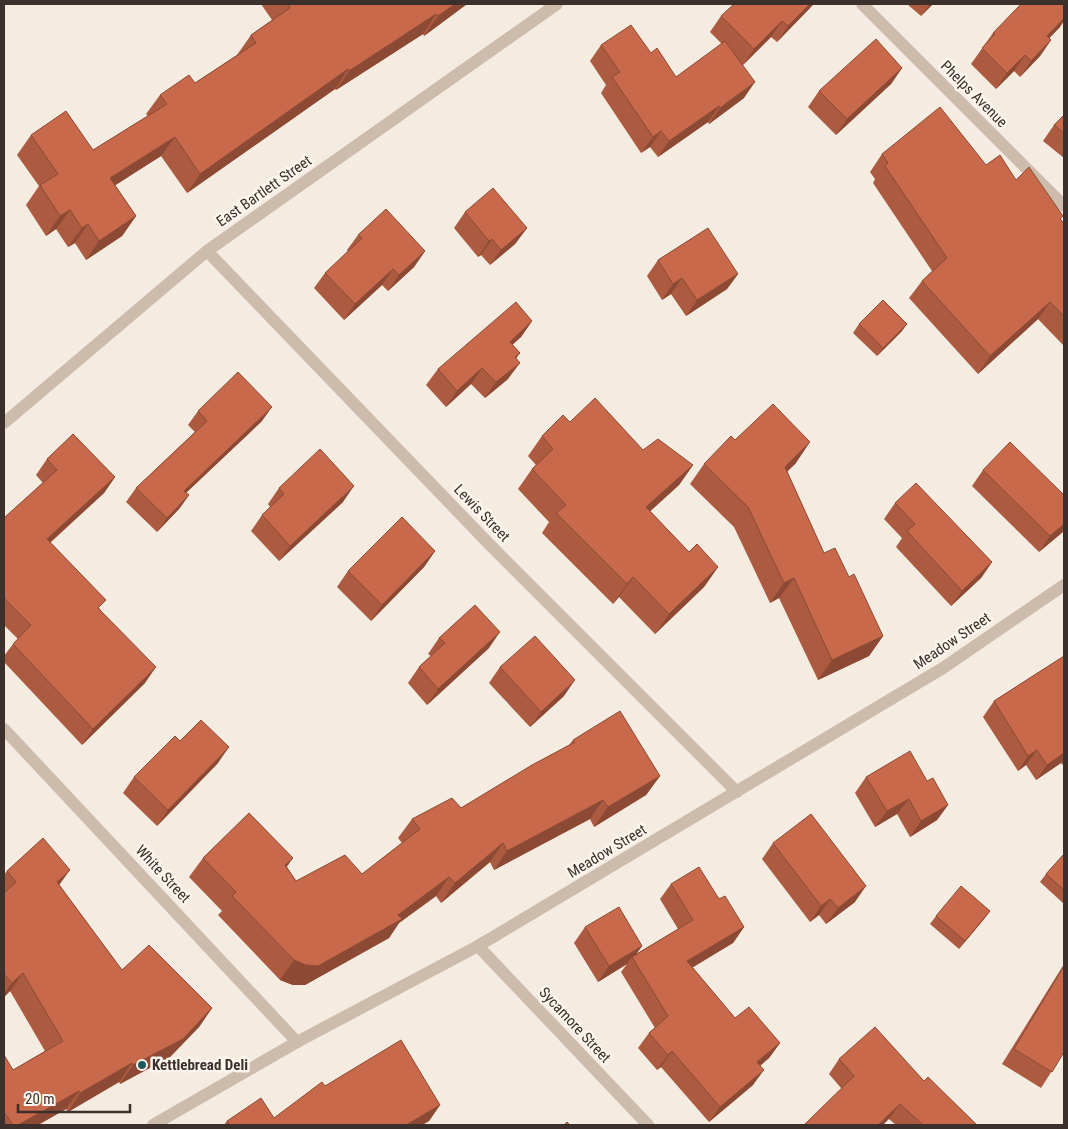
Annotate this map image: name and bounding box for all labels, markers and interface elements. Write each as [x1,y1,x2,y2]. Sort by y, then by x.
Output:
street label: Phelps Avenue [937,57,1011,131]
street label: East Bartlett Street [213,151,315,231]
street label: Lewis Street [450,481,514,545]
street label: Meadow Street [910,609,994,673]
street label: Meadow Street [564,820,650,882]
street label: White Street [132,841,194,907]
street label: Sycamore Street [535,983,615,1067]
place label: Kettlebread Deli [152,1056,248,1074]
marker: Kettlebread Deli [136,1059,148,1071]
scale bar [18,1082,130,1114]
text: 20 m [25,1090,55,1108]

